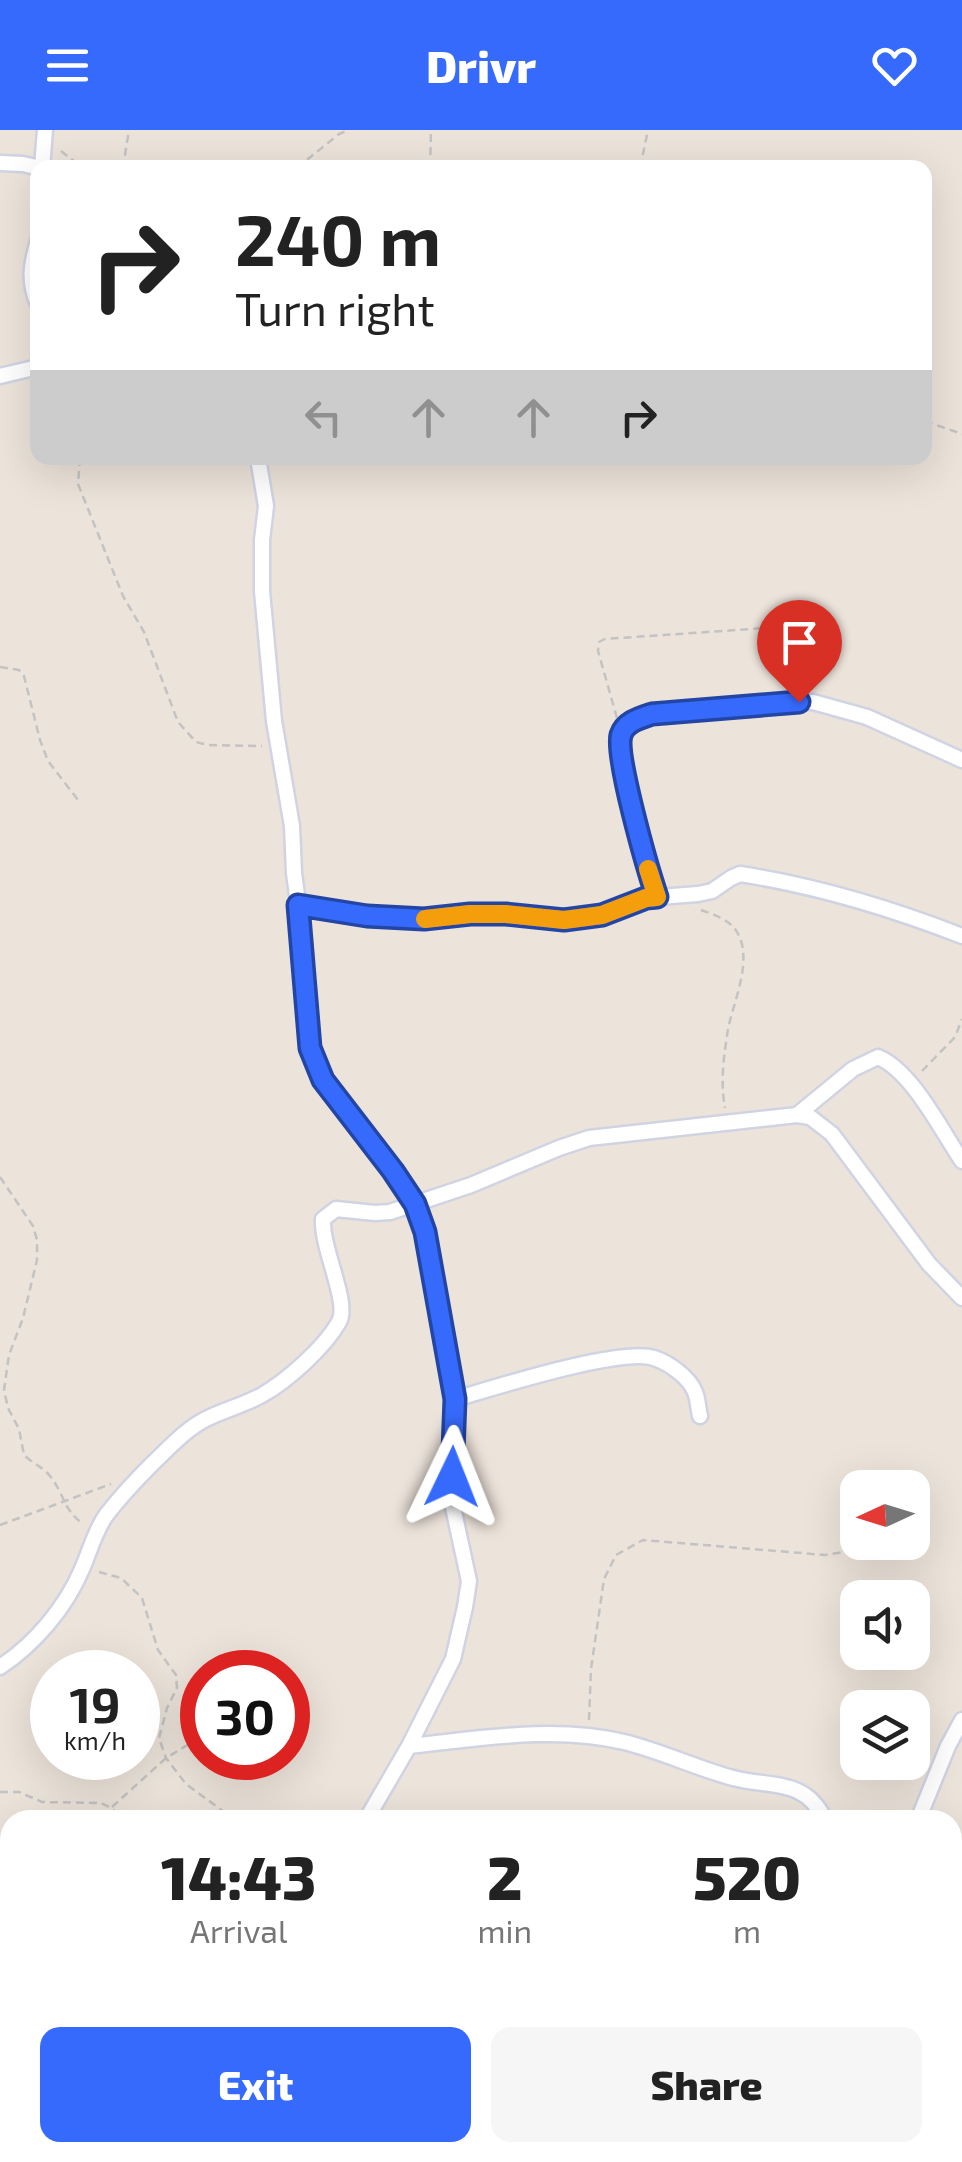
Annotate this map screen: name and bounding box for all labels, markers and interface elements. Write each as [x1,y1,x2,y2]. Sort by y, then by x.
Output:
icon: menu [40,38,95,93]
text: Drivr [426,38,536,92]
icon: heart [867,38,922,93]
text: 240 m [235,196,441,280]
icon: right [70,200,200,330]
text: Turn right [235,281,435,335]
icon: left [296,390,351,445]
icon: ahead [401,390,456,445]
icon: ahead [506,390,561,445]
icon: right [611,390,666,445]
pin [757,600,842,703]
icon: arrive [772,615,827,670]
position arrow [400,1425,504,1529]
north arrow [840,1470,930,1560]
map controls [840,1470,930,1780]
button: sound [840,1580,930,1670]
speed limit sign: 30 [180,1650,310,1780]
text: 19 [69,1673,121,1733]
button: layers [840,1690,930,1780]
text: km/h [64,1725,126,1755]
text: 14:43 [161,1840,316,1912]
text: 2 [487,1840,522,1912]
text: 520 [693,1840,801,1912]
text: Arrival [190,1911,287,1949]
text: min [477,1911,532,1949]
text: m [733,1911,761,1949]
button: Exit [40,2027,471,2142]
button: Share [491,2027,922,2142]

